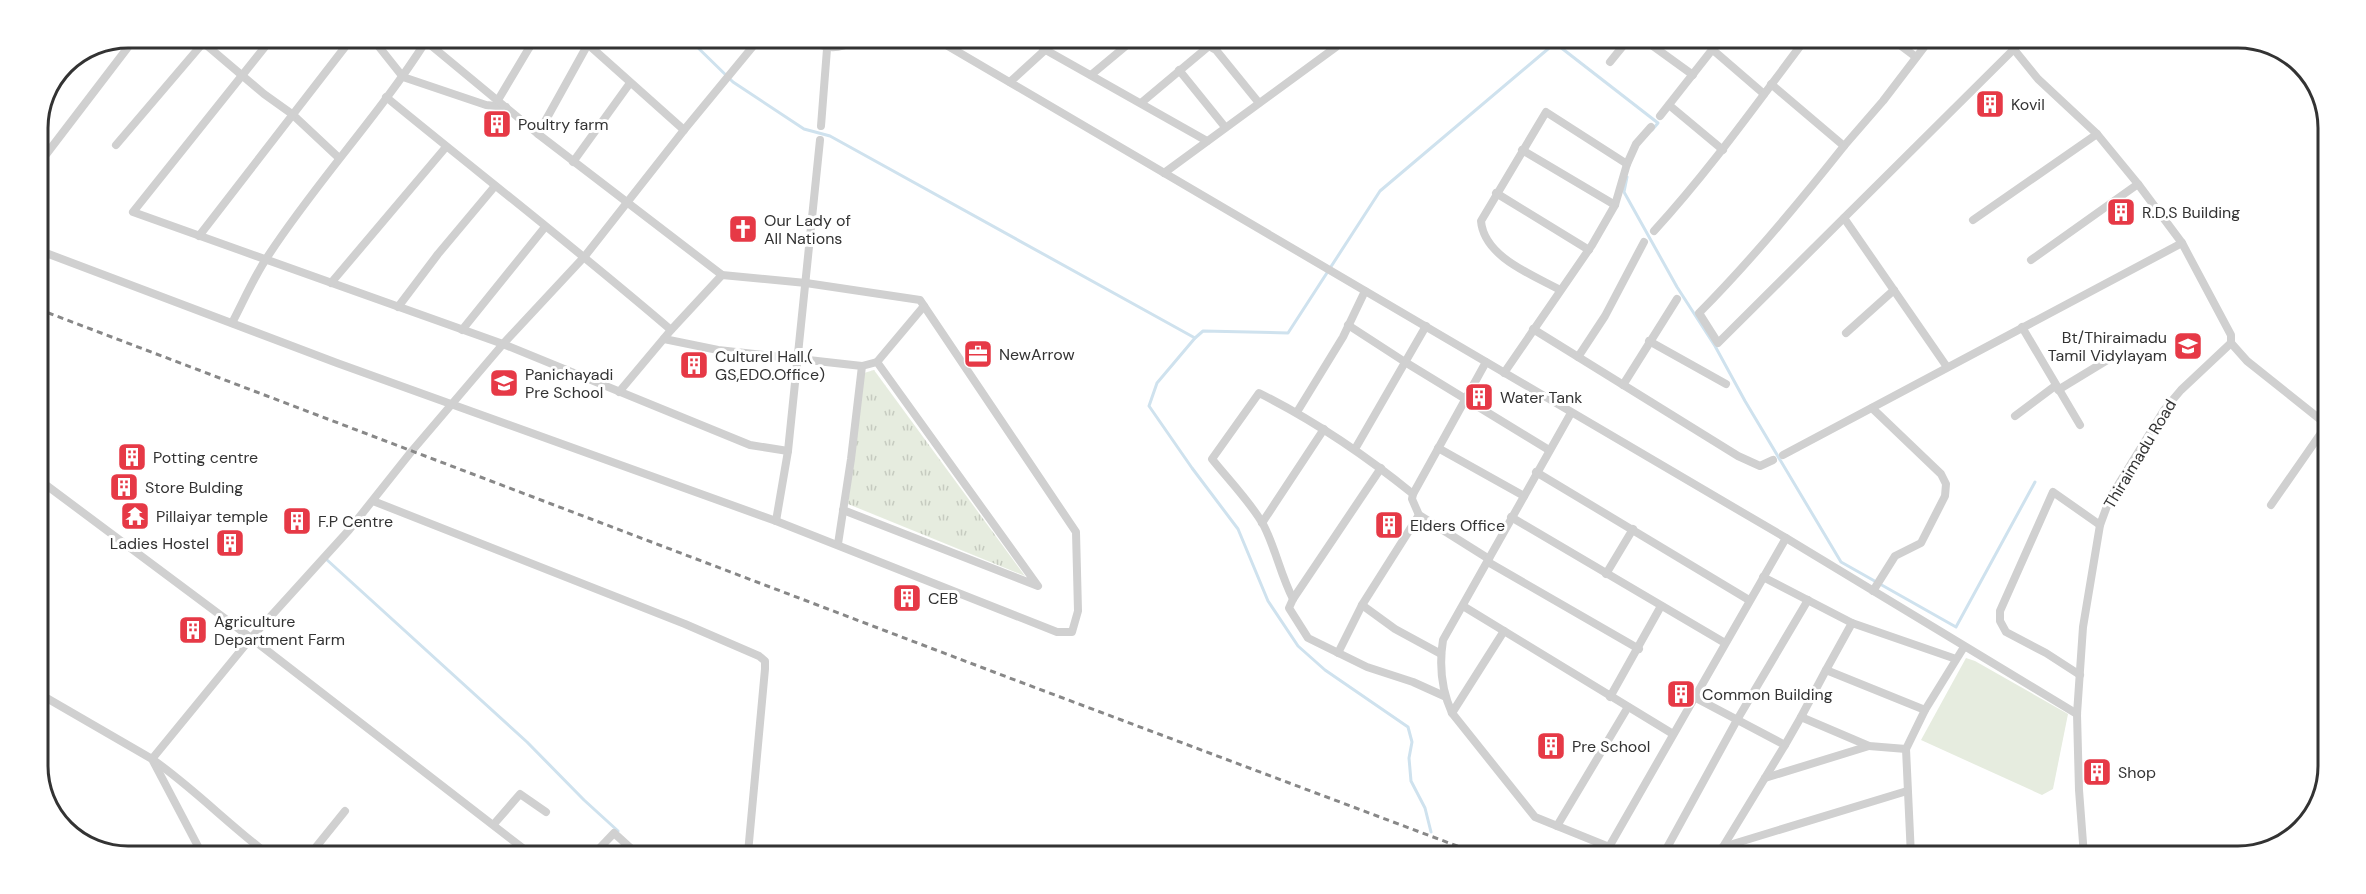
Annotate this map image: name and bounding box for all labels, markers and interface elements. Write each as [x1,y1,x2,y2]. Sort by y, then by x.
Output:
building icon: Kovil [1974,88,2006,120]
place label: Kovil [2011,94,2045,115]
building icon: Poultry farm [481,108,513,140]
place label: Poultry farm [518,114,608,135]
building icon: R.D.S Building [2105,196,2137,228]
place label: R.D.S Building [2142,202,2240,223]
place label: Our Lady of All Nations [764,210,851,249]
church icon: Our Lady of All Nations [727,213,759,245]
place label: Bt/Thiraimadu Tamil Vidylayam [2048,327,2167,366]
school or university icon: Bt/Thiraimadu Tamil Vidylayam [2172,330,2204,362]
office icon: NewArrow [962,338,994,370]
place label: NewArrow [999,344,1075,365]
place label: Culturel Hall.( GS,EDO.Office) [715,346,825,385]
building icon: Culturel Hall.( GS,EDO.Office) [678,349,710,381]
place label: Panichayadi Pre School [525,364,613,403]
school or university icon: Panichayadi Pre School [488,367,520,399]
building icon: Water Tank [1463,381,1495,413]
place label: Water Tank [1500,387,1582,408]
street label: Thiraimadu Road [2099,395,2181,513]
building icon: Potting centre [116,441,148,473]
place label: Potting centre [153,447,258,468]
building icon: Store Bulding [108,471,140,503]
place label: Store Bulding [145,477,243,498]
temple icon: Pillaiyar temple [119,500,151,532]
building icon: F.P Centre [281,505,313,537]
place label: Pillaiyar temple [156,506,268,527]
building icon: Elders Office [1373,509,1405,541]
place label: F.P Centre [318,511,393,532]
place label: Elders Office [1410,515,1505,536]
building icon: Ladies Hostel [214,527,246,559]
place label: Ladies Hostel [110,533,209,554]
building icon: CEB [891,582,923,614]
place label: CEB [928,588,958,609]
place label: Agriculture Department Farm [214,611,345,650]
building icon: Agriculture Department Farm [177,614,209,646]
building icon: Common Building [1665,678,1697,710]
place label: Common Building [1702,684,1833,705]
building icon: Pre School [1535,730,1567,762]
place label: Pre School [1572,736,1650,757]
building icon: Shop [2081,756,2113,788]
place label: Shop [2118,762,2156,783]

